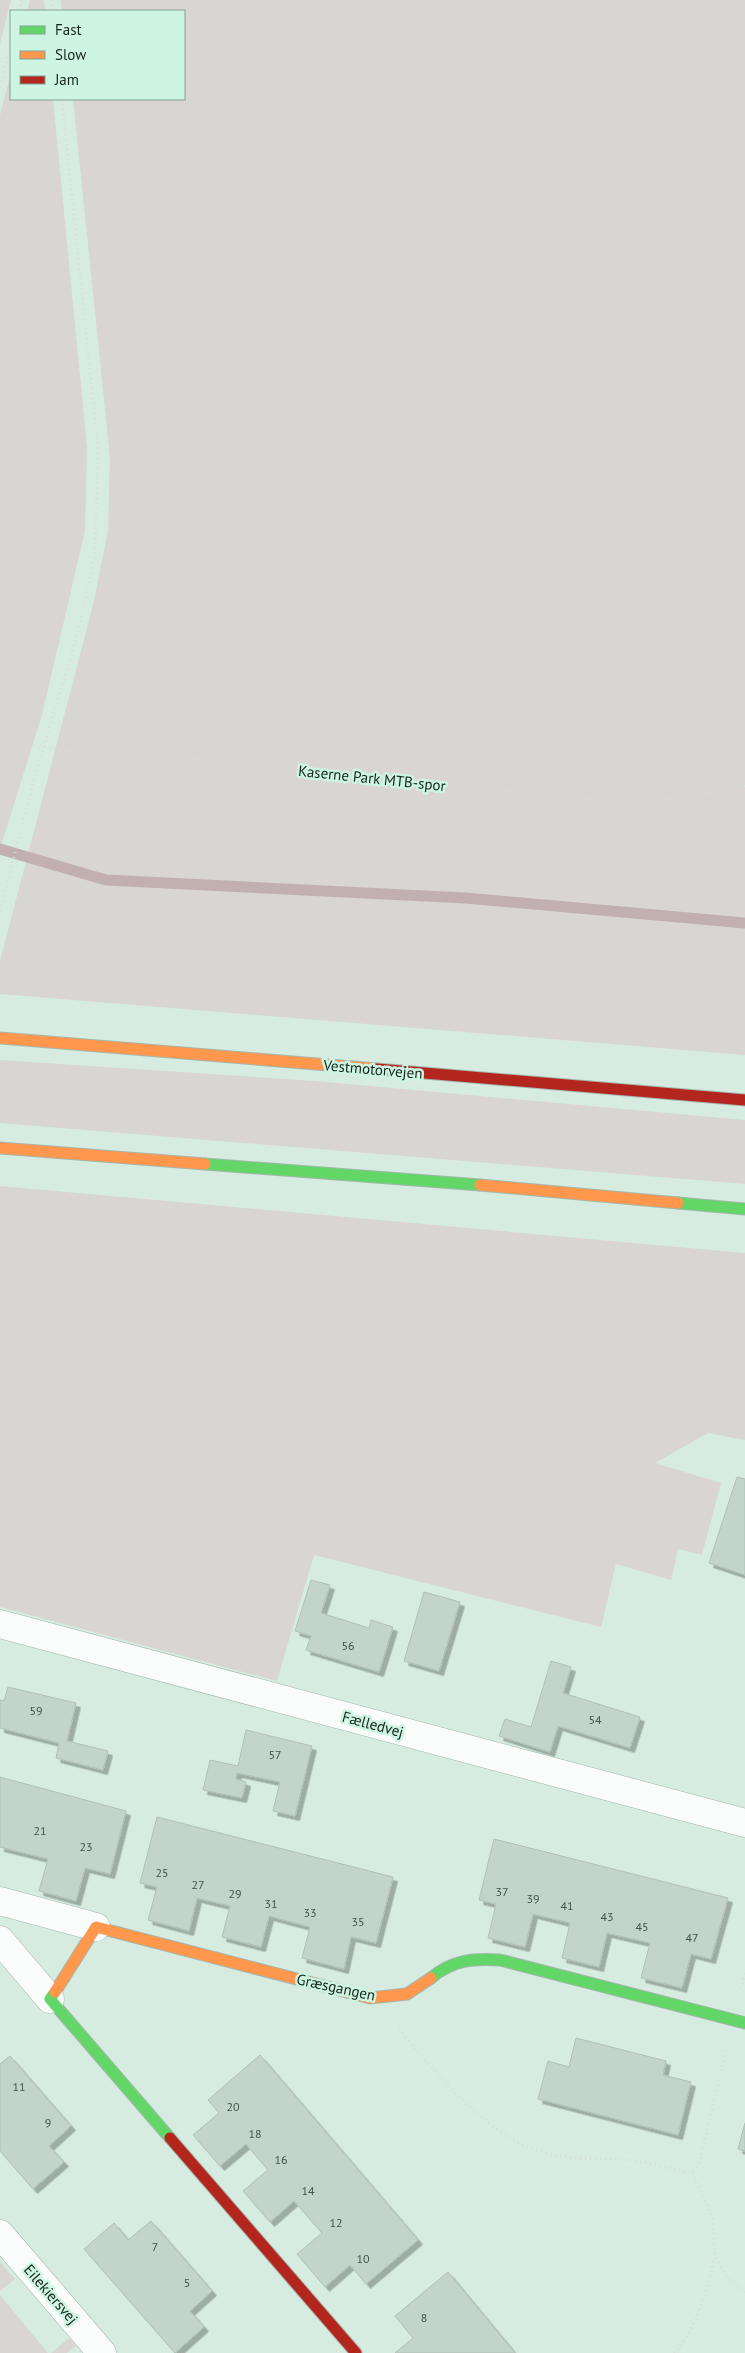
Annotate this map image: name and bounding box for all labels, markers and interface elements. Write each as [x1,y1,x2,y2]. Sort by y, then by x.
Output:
legend [10,10,185,100]
text: Fast [55,20,82,39]
text: Slow [55,45,86,64]
text: Jam [54,70,79,89]
street label: Kaserne Park MTB-spor [297,761,447,795]
street label: Vestmotorvejen [322,1055,423,1083]
house number: 56 [341,1638,355,1653]
house number: 59 [29,1703,43,1718]
street label: Fælledvej [340,1707,406,1741]
house number: 54 [588,1712,602,1727]
house number: 57 [268,1747,282,1762]
house number: 21 [33,1823,47,1838]
house number: 23 [79,1839,93,1854]
house number: 25 [155,1865,169,1880]
house number: 27 [191,1877,205,1892]
house number: 37 [495,1884,509,1899]
house number: 29 [228,1886,242,1901]
house number: 39 [526,1891,540,1906]
house number: 31 [264,1896,278,1911]
house number: 41 [560,1898,574,1913]
house number: 33 [303,1905,317,1920]
house number: 43 [600,1909,614,1924]
house number: 35 [351,1914,365,1929]
house number: 45 [635,1919,649,1934]
house number: 47 [685,1930,699,1945]
street label: Græsgangen [295,1969,377,2005]
house number: 11 [12,2079,26,2094]
house number: 20 [226,2099,240,2114]
house number: 9 [45,2115,51,2130]
house number: 18 [248,2126,262,2141]
house number: 16 [274,2152,288,2167]
house number: 14 [301,2183,315,2198]
house number: 12 [329,2215,343,2230]
house number: 7 [152,2239,158,2254]
house number: 10 [356,2251,370,2266]
street label: Eilekiersvej [20,2260,82,2328]
house number: 5 [184,2275,190,2290]
house number: 8 [421,2310,427,2325]

